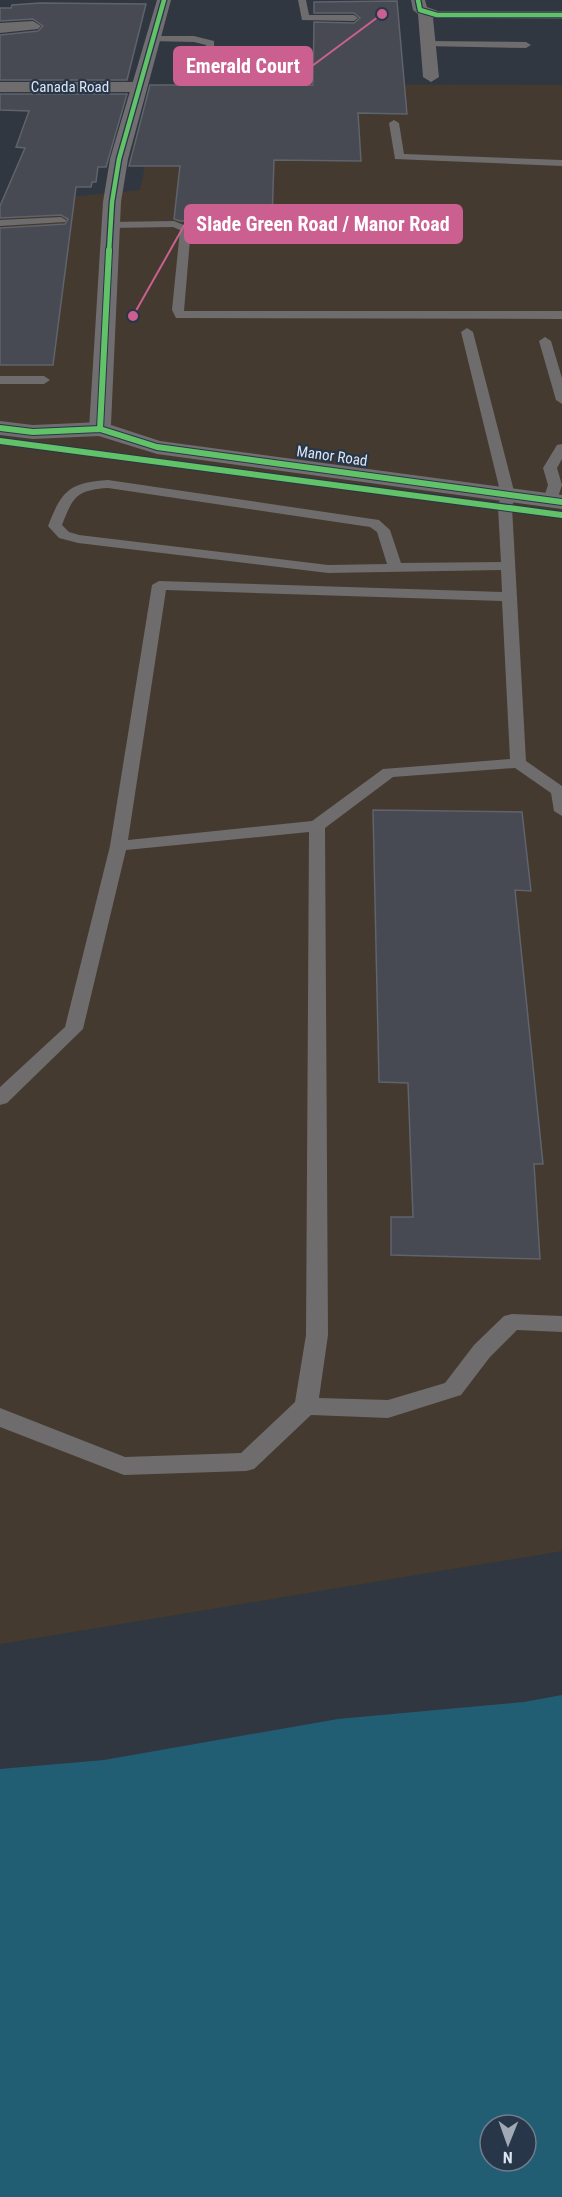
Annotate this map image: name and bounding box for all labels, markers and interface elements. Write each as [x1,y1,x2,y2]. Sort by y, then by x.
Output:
callout: Emerald Court [174,47,312,85]
text: Emerald Court [186,54,300,78]
street label: Canada Road [31,78,109,96]
callout: Slade Green Road / Manor Road [185,205,462,243]
text: Slade Green Road / Manor Road [196,212,450,236]
street label: Manor Road [295,442,369,470]
north arrow [478,2113,538,2173]
text: N [503,2148,513,2167]

